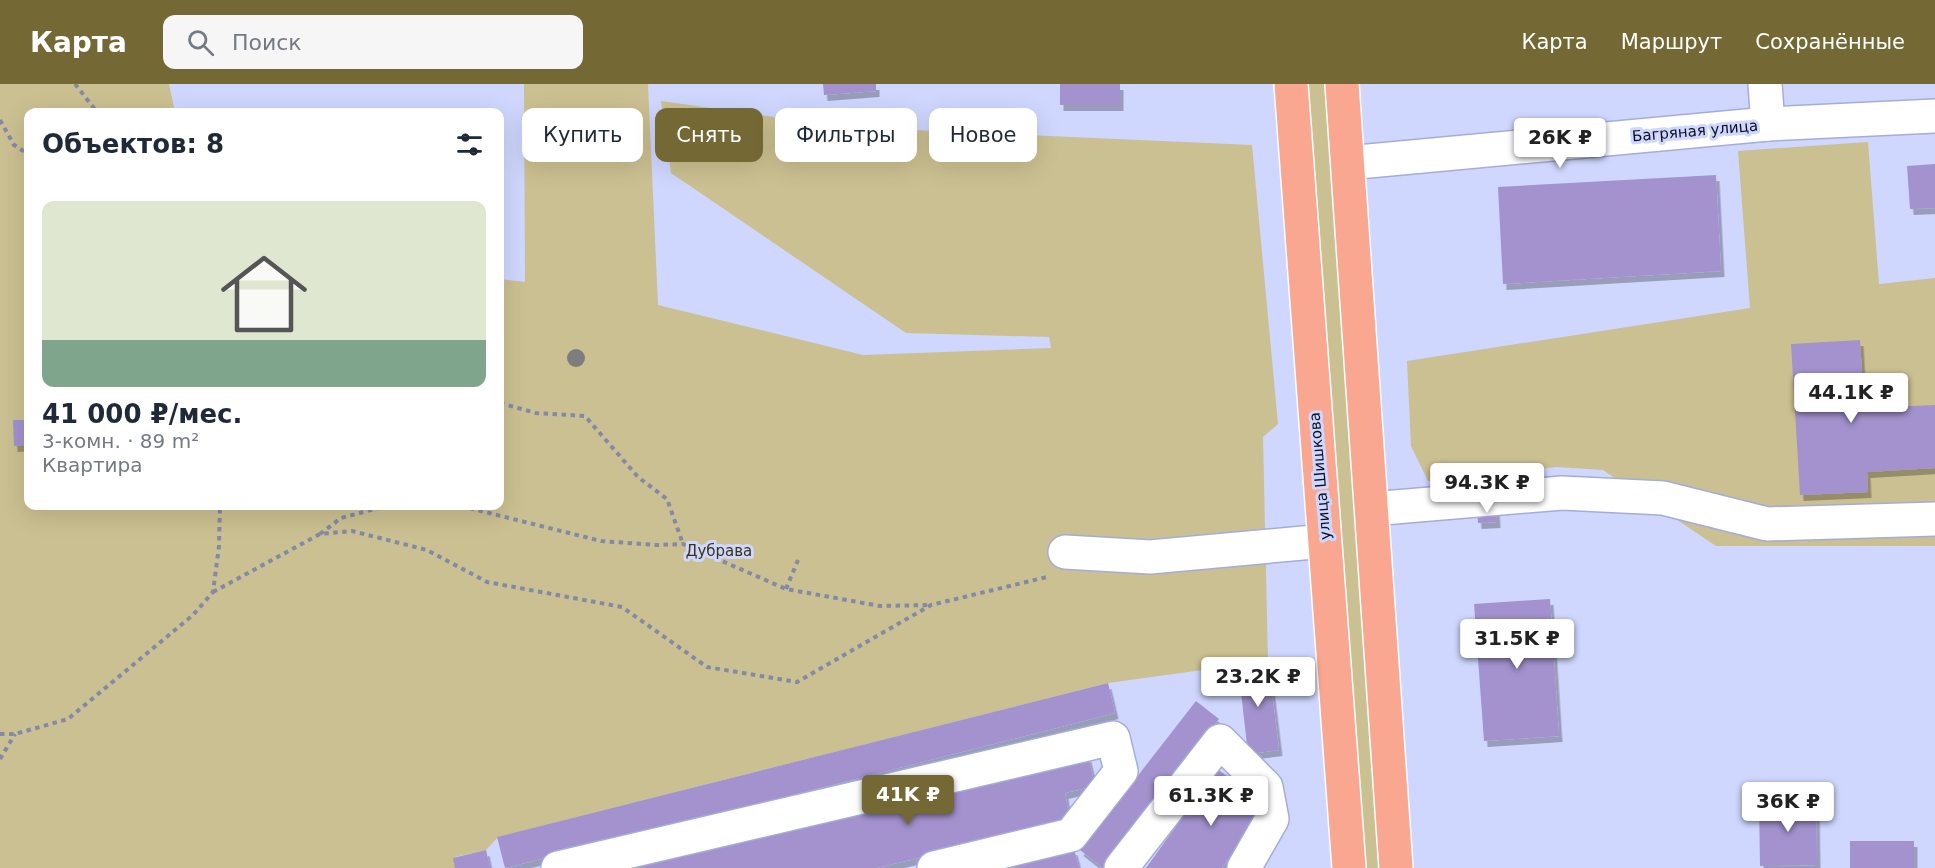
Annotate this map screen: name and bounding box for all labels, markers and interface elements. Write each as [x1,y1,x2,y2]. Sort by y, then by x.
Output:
search box [163,15,583,69]
text: Карта [30,26,127,59]
icon: search [184,26,217,59]
text: Поиск [232,30,302,55]
text: Карта [1522,30,1588,54]
text: Маршрут [1621,30,1722,54]
text: Сохранённые [1755,30,1905,54]
chip: Купить [522,108,643,162]
chip: Снять [655,108,763,162]
chip: Фильтры [775,108,917,162]
chip: Новое [929,108,1037,162]
street label: Багряная улица [1631,117,1759,145]
pin: 26K ₽ [1518,118,1602,169]
text: 26K ₽ [1528,125,1592,149]
icon: filters [453,128,486,161]
text: Объектов: 8 [42,129,224,159]
icon: home [210,240,318,348]
pin: 44.1K ₽ [1796,373,1906,424]
text: 44.1K ₽ [1808,380,1894,404]
text: 41 000 ₽/мес. [42,399,242,429]
street label: улица Шишкова [1305,411,1335,541]
text: 3-комн. · 89 m² [42,429,199,453]
text: Квартира [42,453,143,477]
pin: 94.3K ₽ [1432,463,1542,514]
text: 94.3K ₽ [1444,470,1530,494]
park label: Дубрава [686,542,752,560]
pin: 31.5K ₽ [1462,619,1572,670]
text: 31.5K ₽ [1474,626,1560,650]
pin: 23.2K ₽ [1203,657,1313,708]
text: 23.2K ₽ [1215,664,1301,688]
pin: 41K ₽ [866,775,950,826]
pin: 61.3K ₽ [1156,776,1266,827]
text: 41K ₽ [876,782,940,806]
pin: 36K ₽ [1746,782,1830,833]
text: 61.3K ₽ [1168,783,1254,807]
text: 36K ₽ [1756,789,1820,813]

